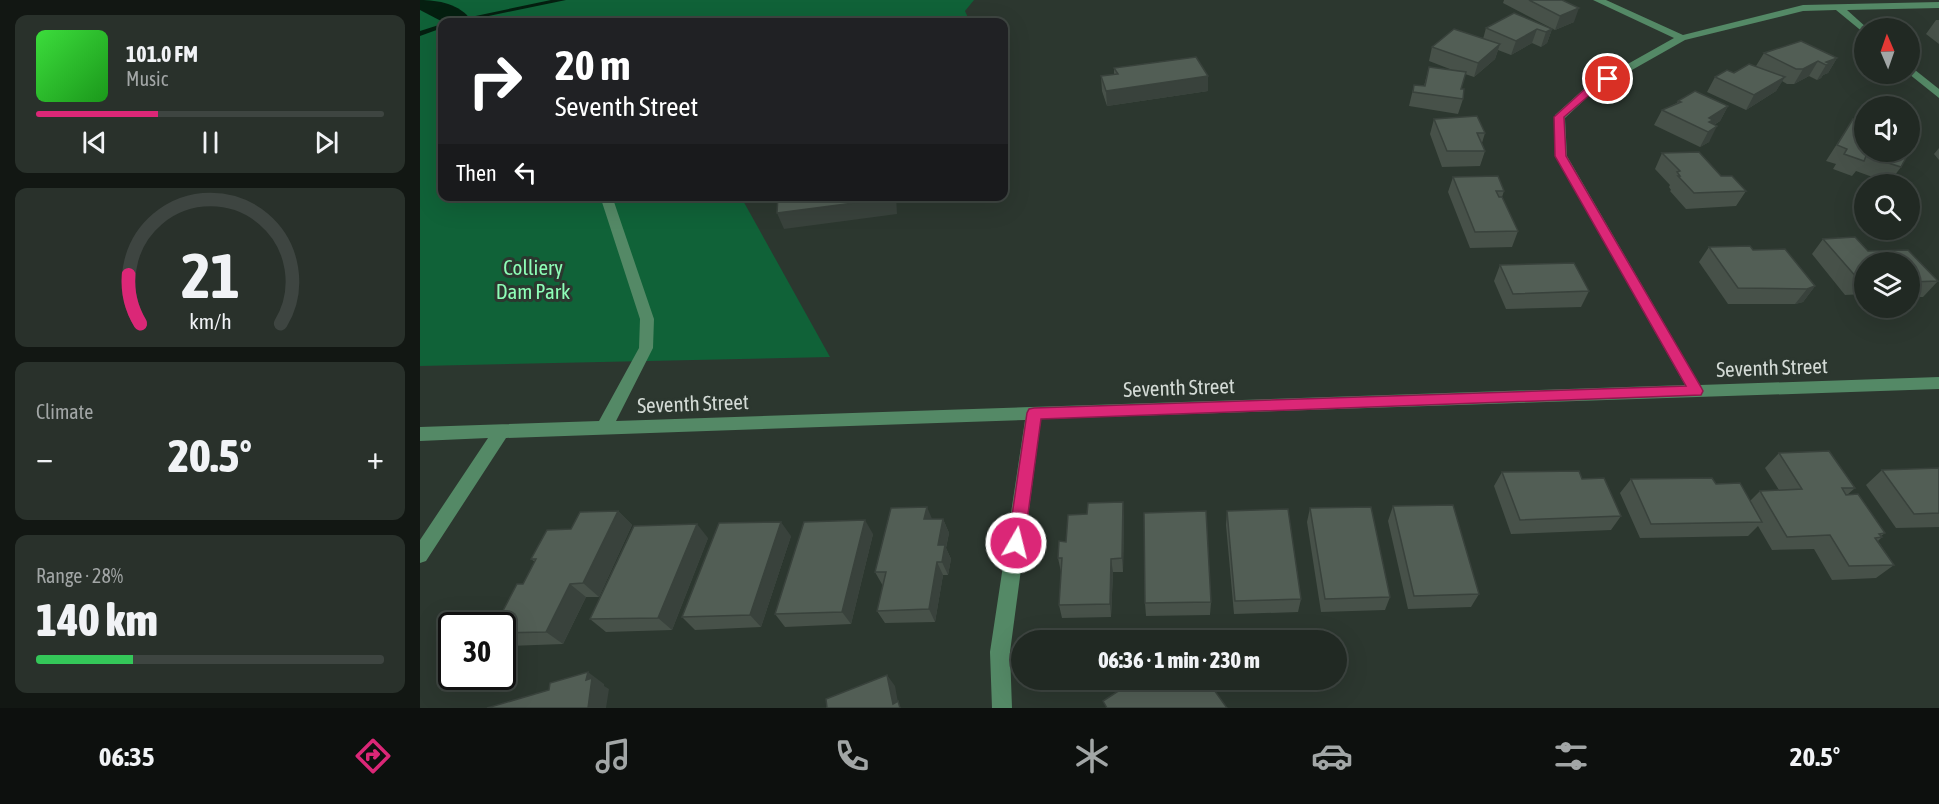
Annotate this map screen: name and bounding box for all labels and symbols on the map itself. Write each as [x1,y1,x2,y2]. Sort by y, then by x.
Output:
north arrow [1854,18,1920,84]
pin [1582,53,1633,104]
park label: Colliery Dam Park [496,255,570,303]
street label: Seventh Street [1716,353,1828,381]
street label: Seventh Street [1123,373,1235,401]
street label: Seventh Street [637,389,749,417]
position arrow [984,511,1048,575]
speed limit sign: 30 [438,612,516,690]

